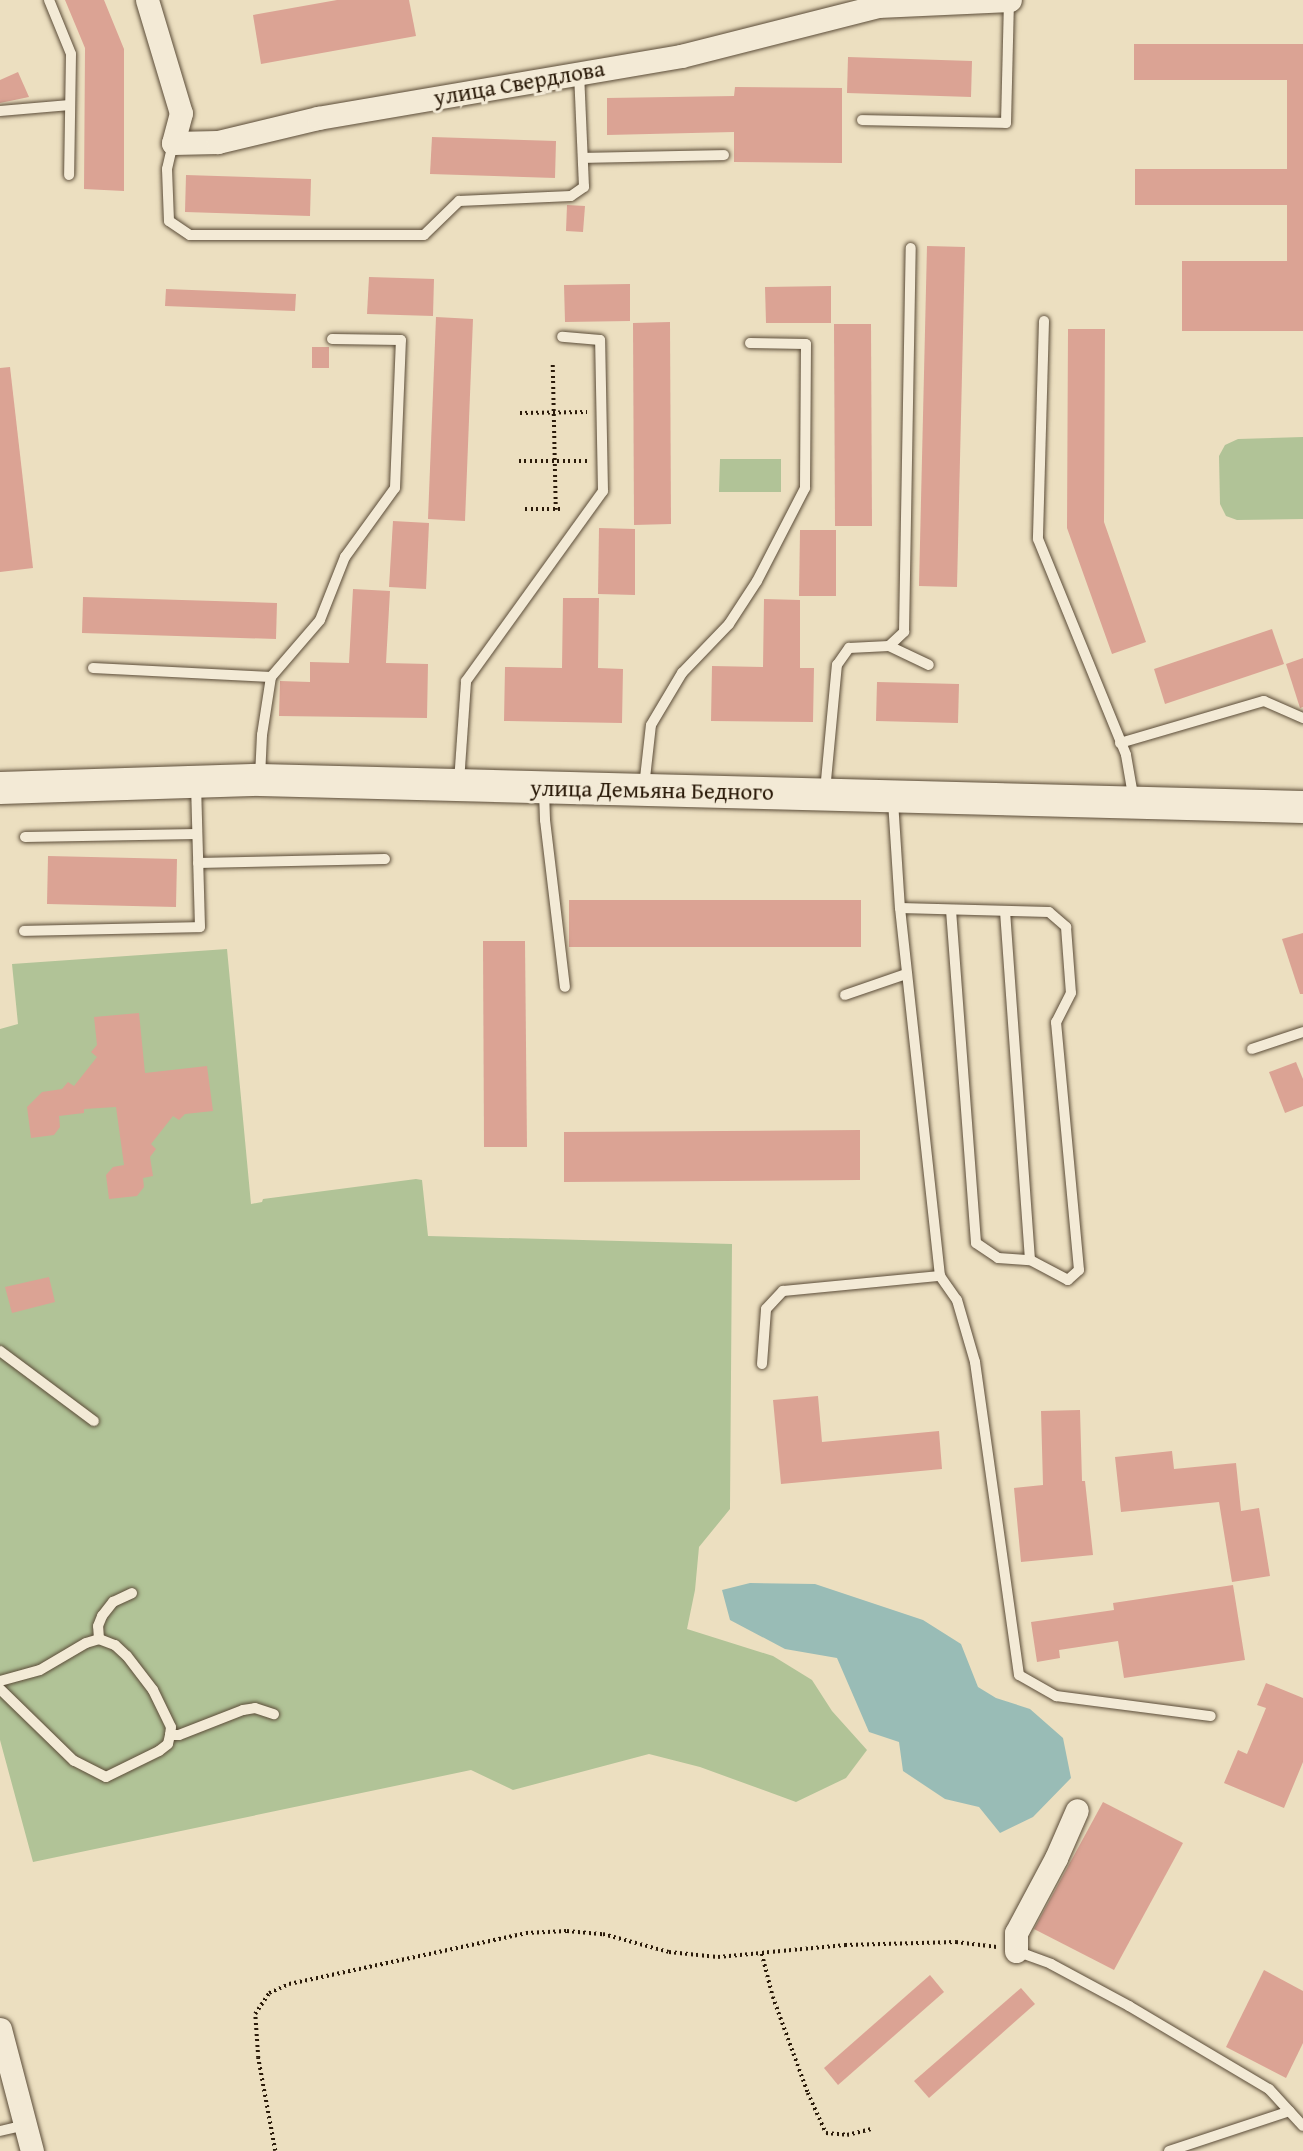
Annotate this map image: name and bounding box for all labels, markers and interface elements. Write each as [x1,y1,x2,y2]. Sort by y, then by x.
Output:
street label: улица Свердлова [431,54,607,112]
street label: улица Демьяна Бедного [530,774,774,806]

